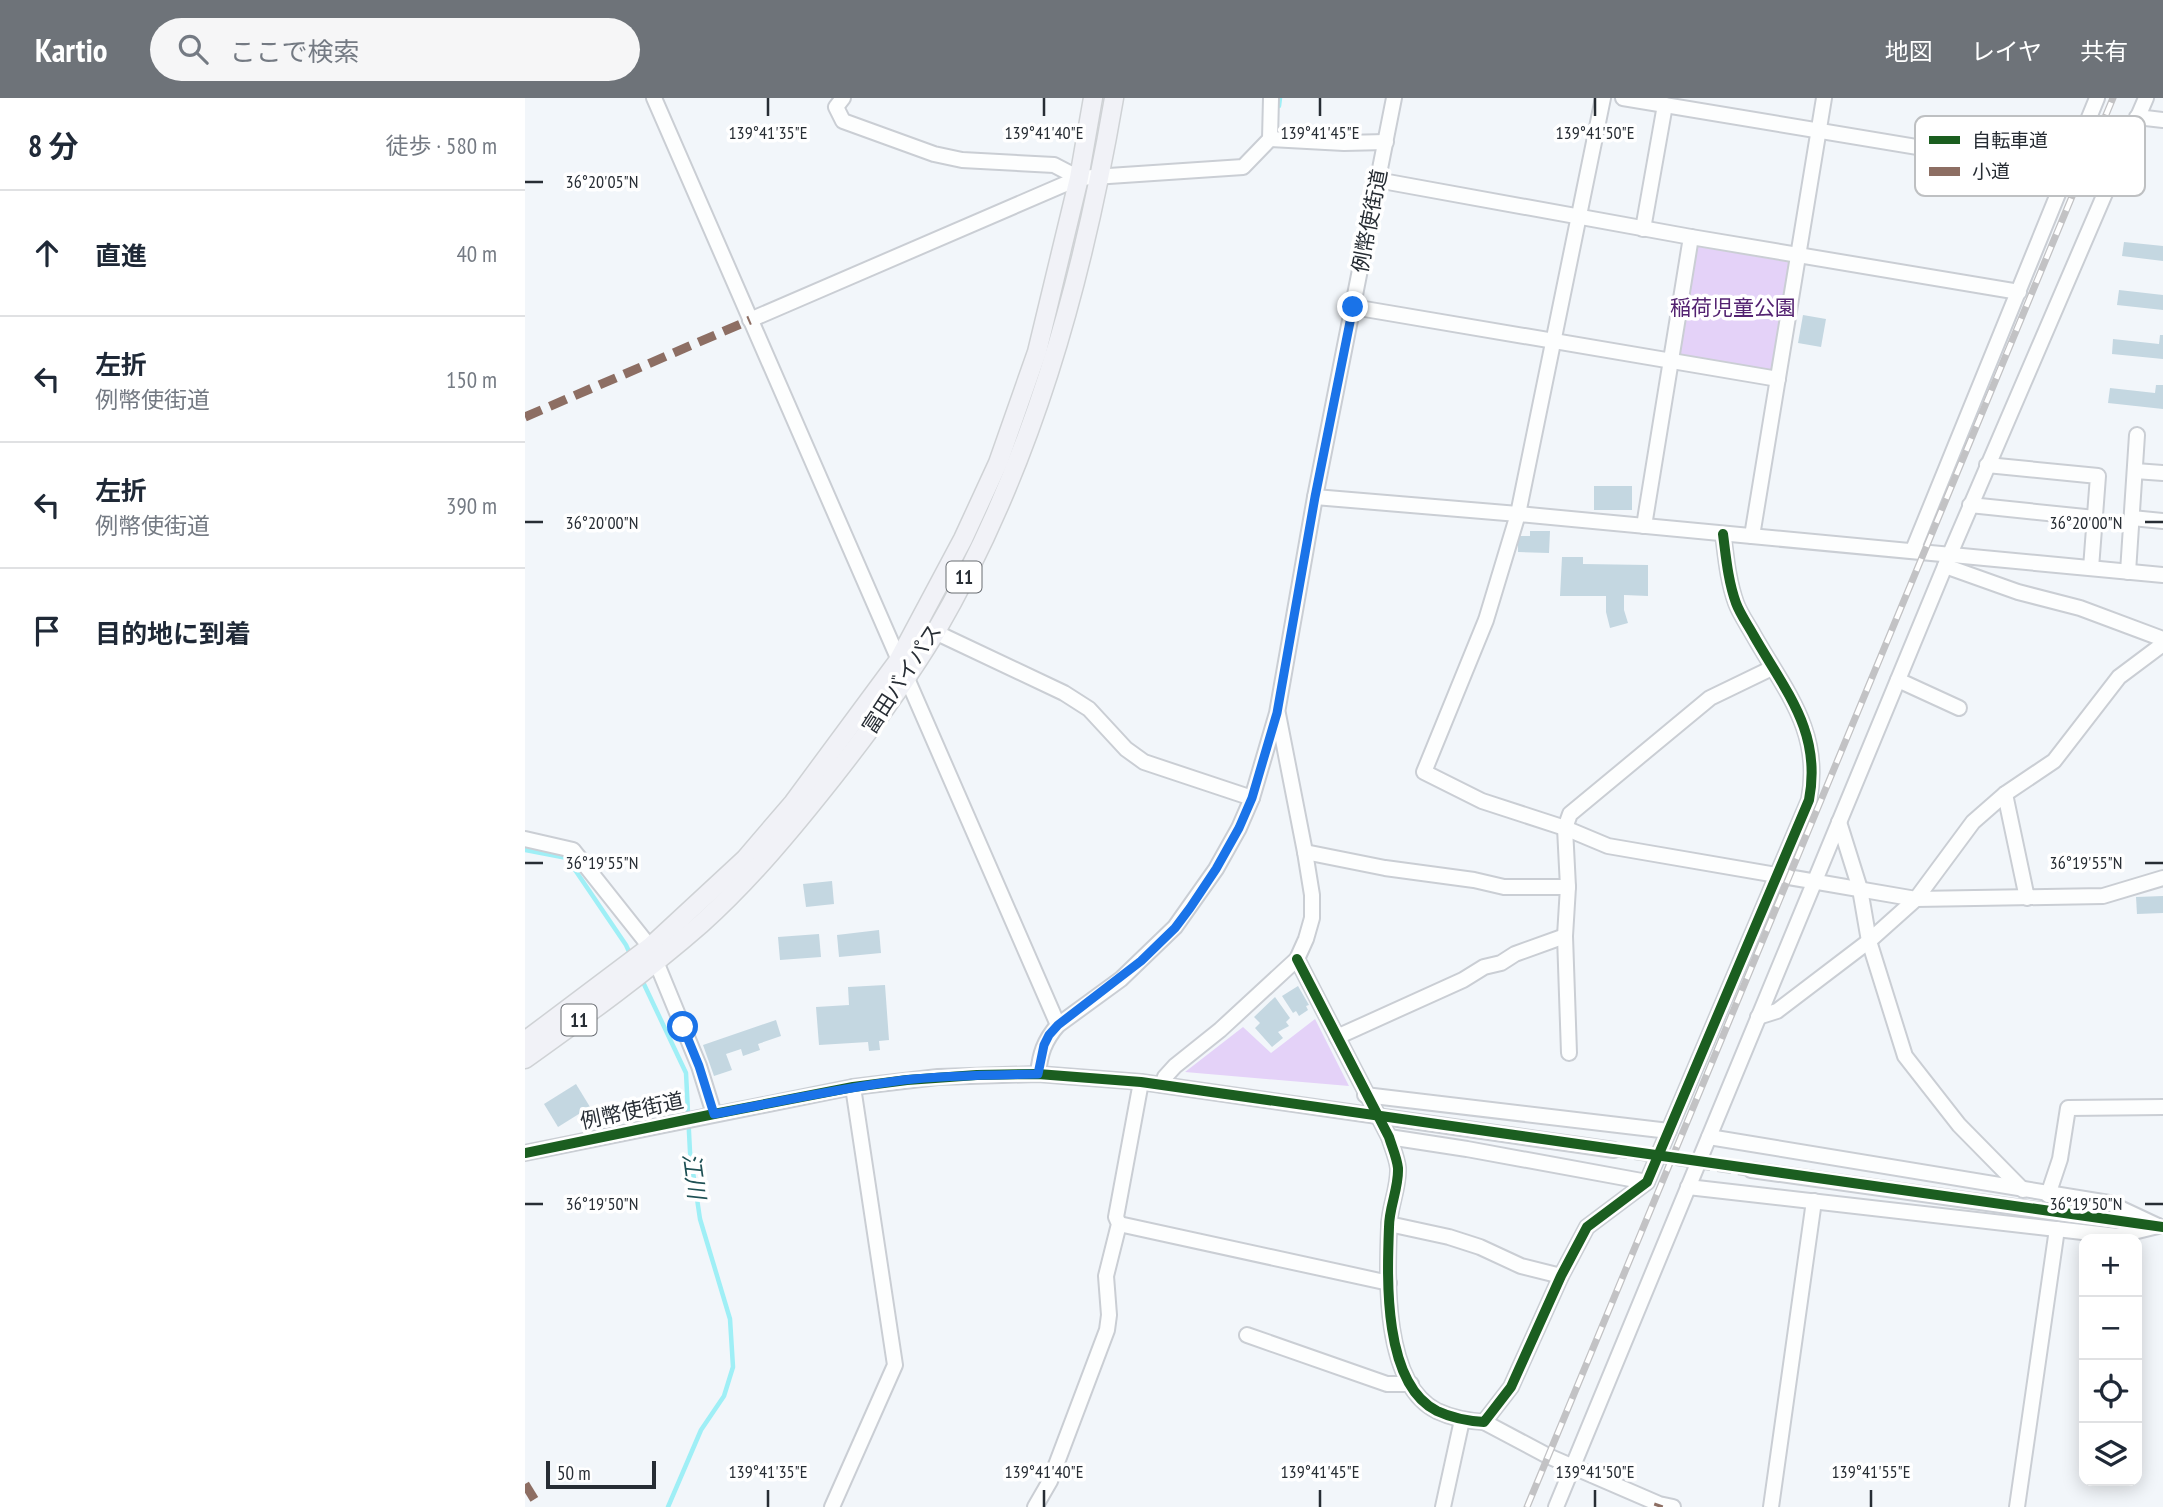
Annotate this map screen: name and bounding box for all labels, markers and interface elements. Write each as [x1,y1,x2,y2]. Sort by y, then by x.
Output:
search box [150,18,640,81]
text: Kartio [35,28,108,71]
icon: search [174,30,212,68]
text: ここで検索 [230,35,360,68]
text: 地図 [1885,36,1933,67]
text: レイヤ [1971,36,2042,67]
text: 共有 [2080,36,2128,67]
legend [1915,116,2145,196]
text: 139°41'35"E [729,121,807,144]
text: 139°41'40"E [1005,121,1083,144]
text: 139°41'45"E [1281,121,1359,144]
text: 139°41'50"E [1556,121,1634,144]
text: 8 分 [28,126,79,165]
text: 自転車道 [1972,128,2048,152]
text: 徒歩 · 580 m [385,131,497,160]
text: 小道 [1972,159,2010,183]
street label: 例幣使街道 [1346,167,1393,275]
text: 36°20'05"N [566,170,638,193]
icon: ahead [28,234,66,272]
text: 直進 [95,239,147,272]
text: 40 m [456,239,497,268]
route end [1337,291,1368,322]
park label: 稲荷児童公園 [1670,294,1796,321]
text: 左折 [95,348,147,381]
icon: left [28,360,66,398]
text: 150 m [446,365,497,394]
text: 例幣使街道 [95,385,210,414]
text: 左折 [95,474,147,507]
icon: left [28,486,66,524]
text: 390 m [446,491,497,520]
text: 例幣使街道 [95,511,210,540]
text: 36°20'00"N [566,511,638,534]
text: 36°20'00"N [2050,511,2122,534]
road number: 11 [947,562,982,592]
icon: arrive [28,612,66,650]
text: 目的地に到着 [95,617,251,650]
street label: 富田バイパス [856,619,947,739]
text: 36°19'55"N [566,851,638,874]
text: 36°19'55"N [2050,851,2122,874]
road number: 11 [561,1004,597,1036]
route start [667,1011,698,1042]
street label: 例幣使街道 [578,1086,686,1135]
water label: 江川 [677,1151,712,1204]
text: 36°19'50"N [566,1192,638,1215]
text: 36°19'50"N [2050,1192,2122,1215]
map controls [2079,1234,2142,1486]
button: + [2079,1234,2142,1297]
button: − [2079,1297,2142,1360]
button: locate [2079,1360,2142,1423]
button: layers [2079,1423,2142,1486]
scale bar [546,1458,656,1490]
text: 139°41'35"E [729,1460,807,1483]
text: 139°41'40"E [1005,1460,1083,1483]
text: 139°41'45"E [1281,1460,1359,1483]
text: 139°41'50"E [1556,1460,1634,1483]
text: 139°41'55"E [1832,1460,1910,1483]
text: 50 m [557,1461,591,1485]

